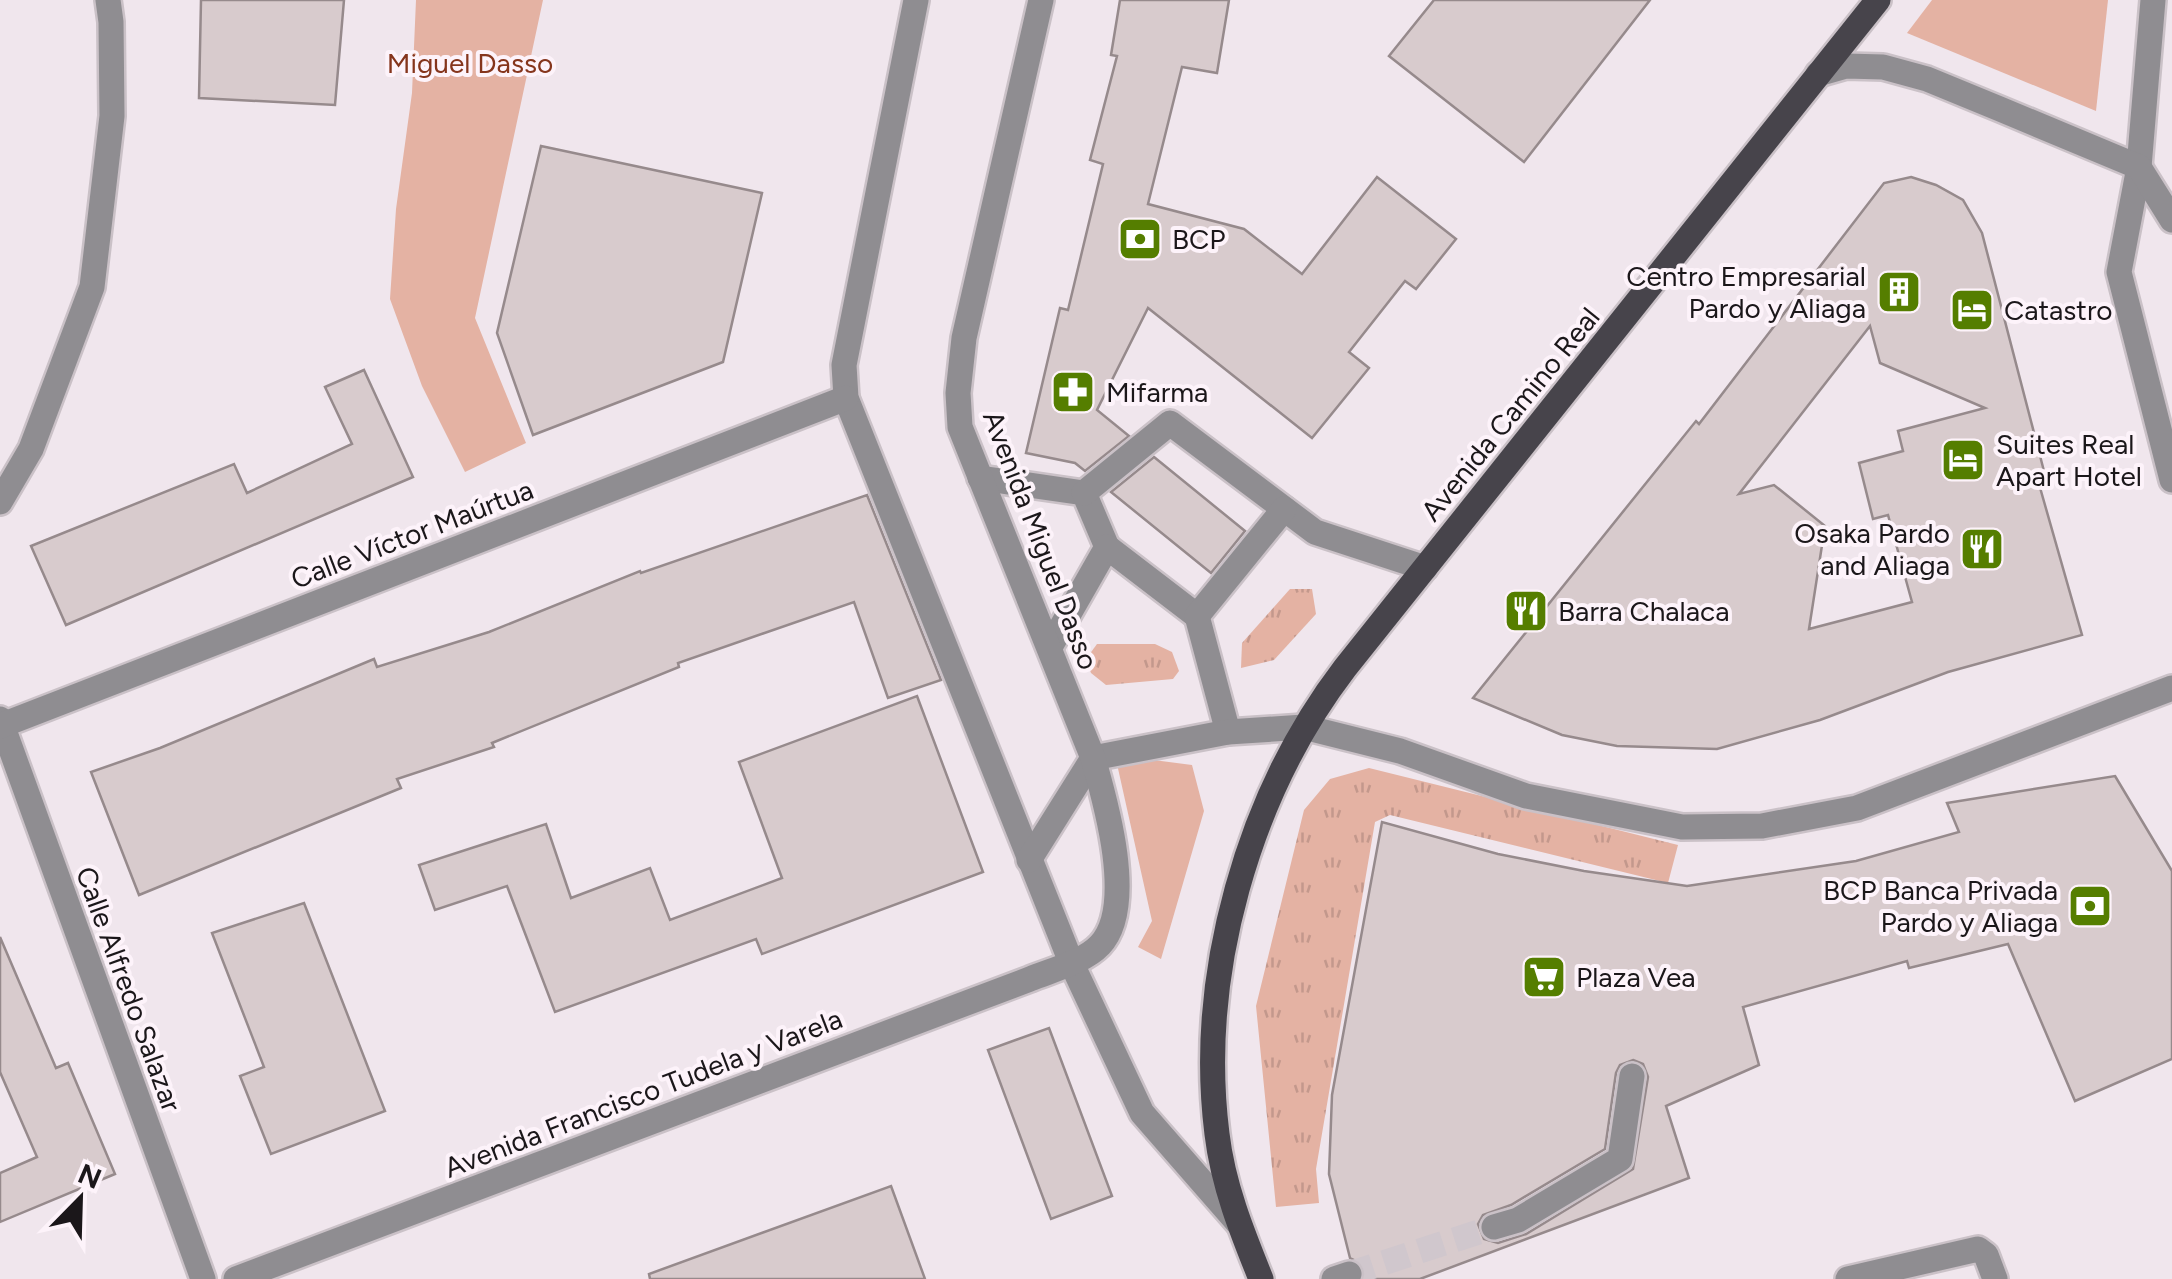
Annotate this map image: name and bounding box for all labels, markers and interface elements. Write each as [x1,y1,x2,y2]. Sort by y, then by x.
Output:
park label: Miguel Dasso [387,46,553,80]
bank icon: BCP [1117,216,1163,262]
place label: BCP [1172,222,1226,256]
place label: Centro Empresarial Pardo y Aliaga [1626,259,1866,325]
building icon: Centro Empresarial Pardo y Aliaga [1876,269,1922,315]
hotel icon: Catastro [1949,287,1995,333]
place label: Catastro [2004,293,2113,327]
street label: Avenida Camino Real [1413,300,1607,528]
pharmacy icon: Mifarma [1050,369,1096,415]
place label: Mifarma [1106,375,1208,409]
street label: Avenida Miguel Dasso [976,406,1106,674]
place label: Suites Real Apart Hotel [1996,427,2142,493]
hotel icon: Suites Real Apart Hotel [1940,437,1986,483]
street label: Calle Víctor Maúrtua [286,472,538,596]
place label: Osaka Pardo and Aliaga [1794,516,1950,582]
restaurant icon: Osaka Pardo and Aliaga [1959,526,2005,572]
restaurant icon: Barra Chalaca [1503,588,1549,634]
place label: Barra Chalaca [1558,594,1729,628]
street label: Calle Alfredo Salazar [69,862,189,1117]
place label: BCP Banca Privada Pardo y Aliaga [1823,873,2058,939]
bank icon: BCP Banca Privada Pardo y Aliaga [2067,883,2113,929]
supermarket icon: Plaza Vea [1521,954,1567,1000]
place label: Plaza Vea [1576,960,1695,994]
street label: Avenida Francisco Tudela y Varela [439,1001,847,1185]
north arrow [30,1149,130,1249]
text: N [73,1156,106,1196]

